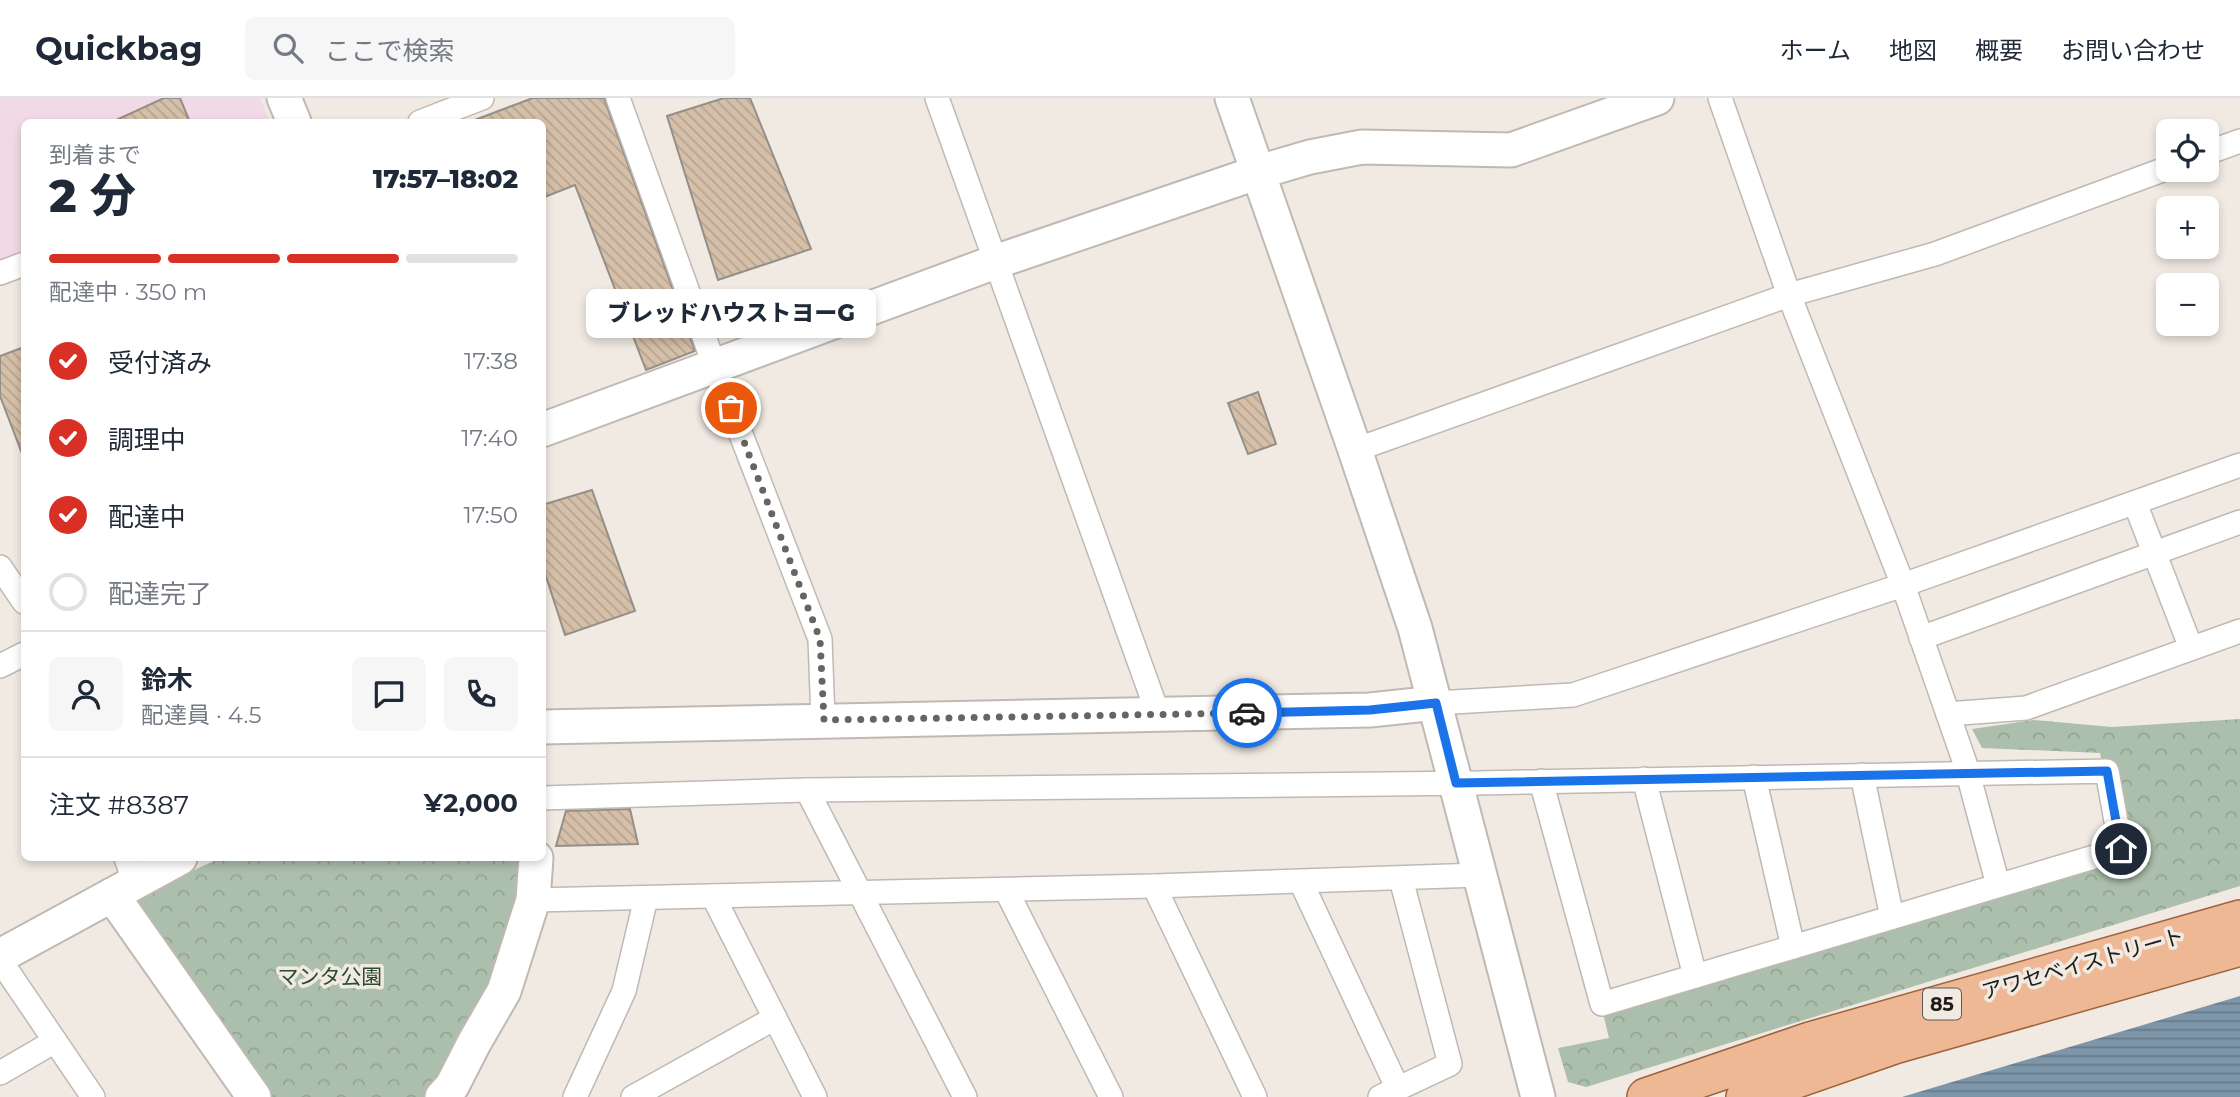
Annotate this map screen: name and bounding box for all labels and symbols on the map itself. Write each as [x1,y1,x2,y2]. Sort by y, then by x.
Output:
callout: ブレッドハウストヨーG [586,289,876,338]
pin [701,378,761,438]
courier [1212,678,1282,748]
pin [2091,819,2151,879]
street label: アワセベイストリート [1979,923,2187,1004]
park label: マンタ公園 [278,964,383,989]
road number: 85 [1923,988,1961,1020]

